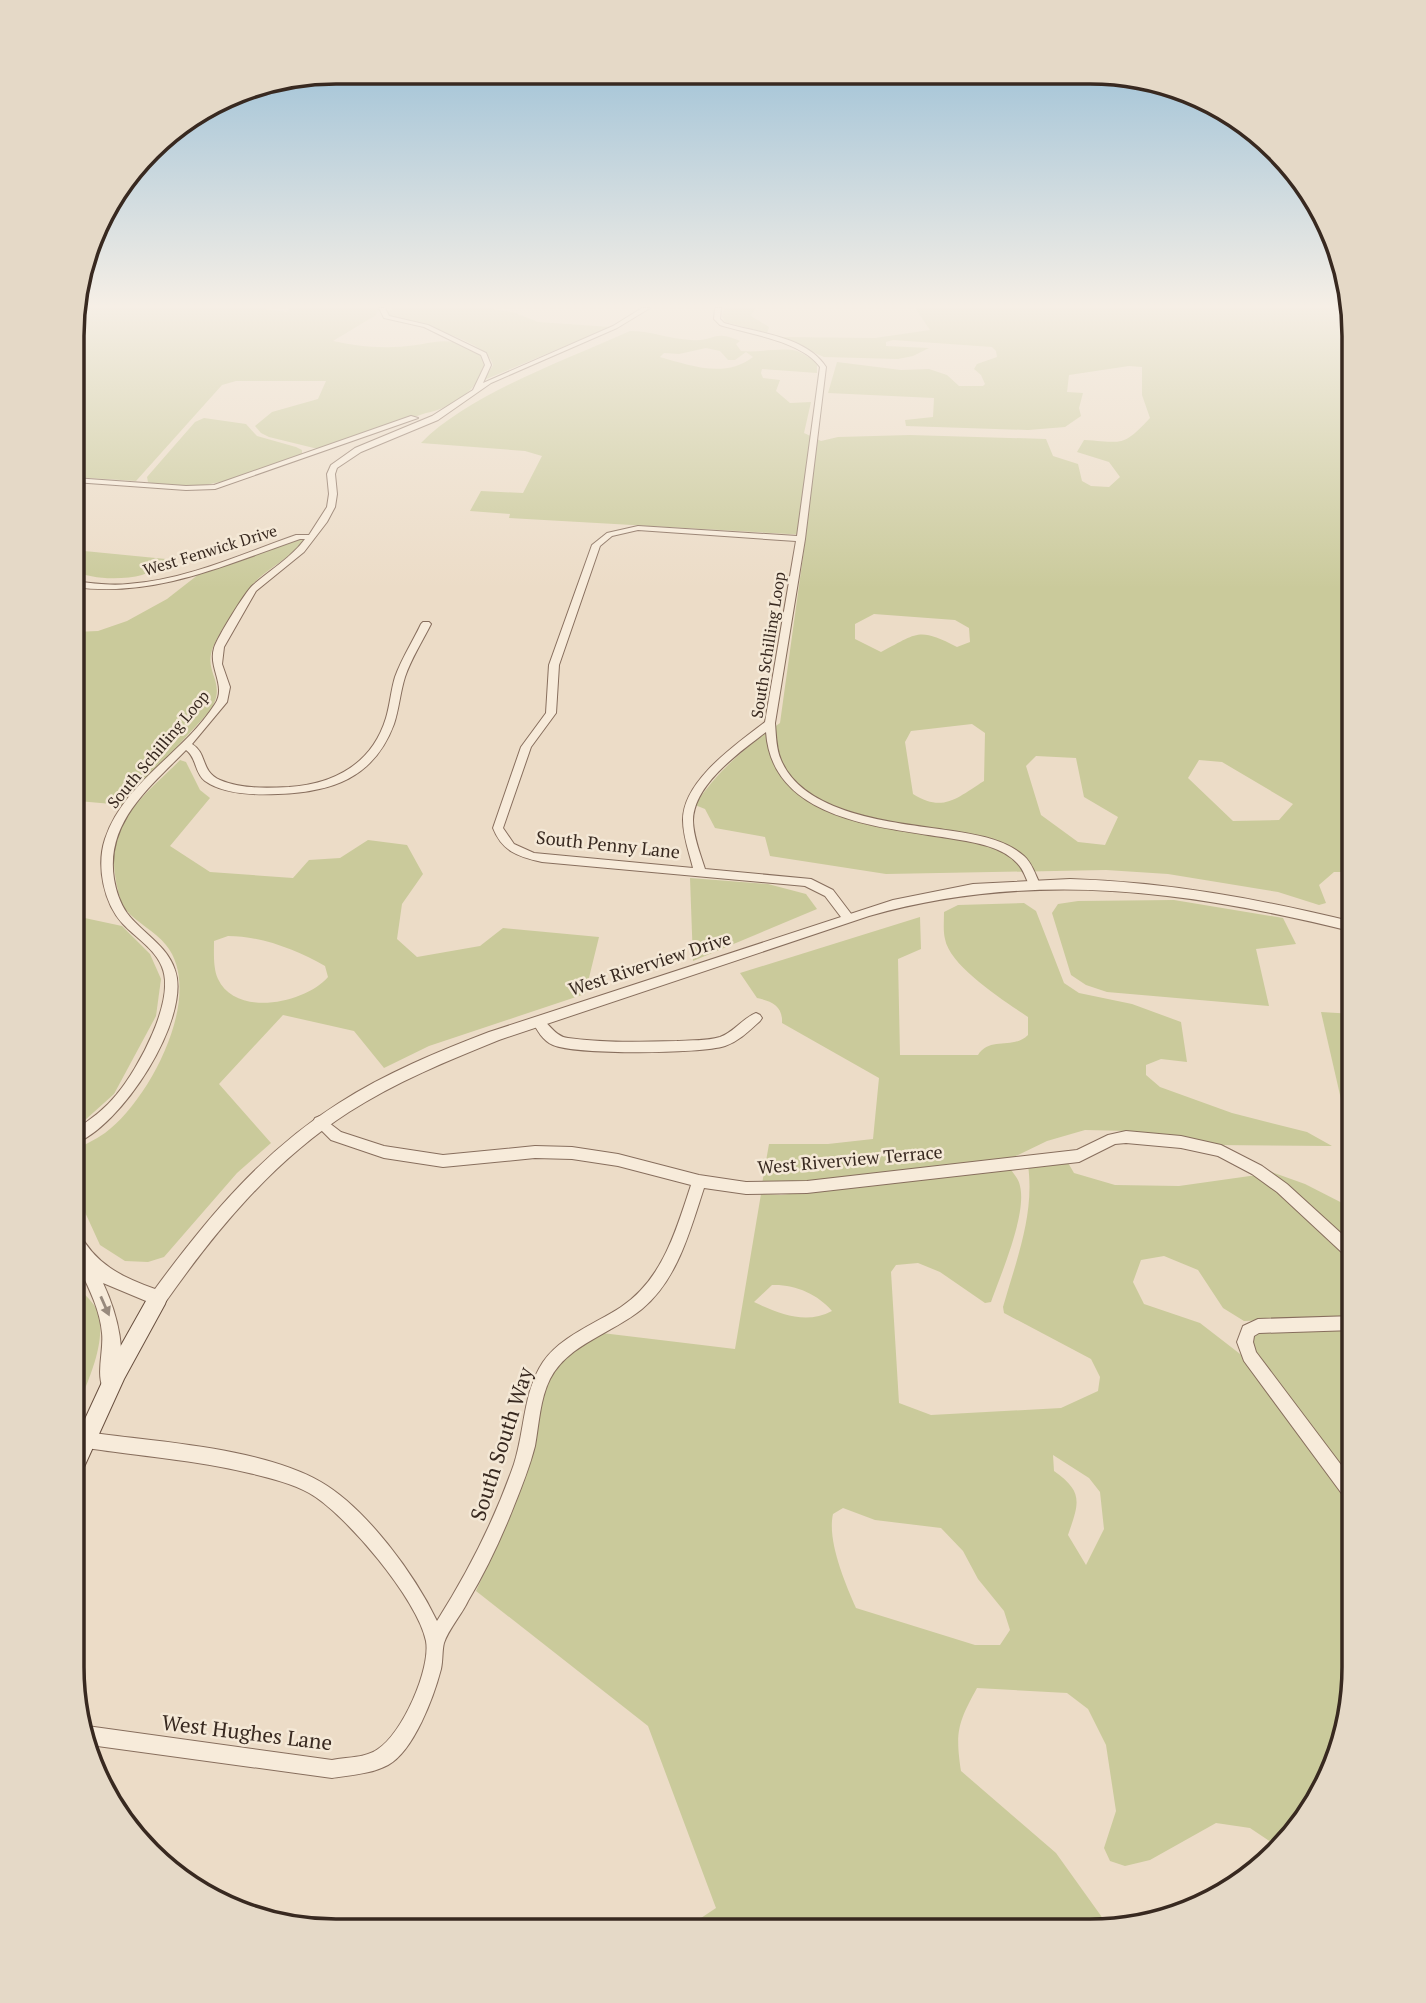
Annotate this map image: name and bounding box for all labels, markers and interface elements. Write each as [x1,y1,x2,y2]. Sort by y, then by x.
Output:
street label: West Fenwick Drive [140,519,280,581]
street label: South Schilling Loop [746,570,790,720]
street label: South Schilling Loop [102,685,214,813]
street label: South Penny Lane [535,825,681,863]
street label: West Riverview Drive [565,925,734,1001]
street label: West Riverview Terrace [756,1139,943,1179]
one-way arrow [99,1296,111,1316]
street label: South South Way [463,1363,539,1524]
street label: West Hughes Lane [160,1708,334,1756]

